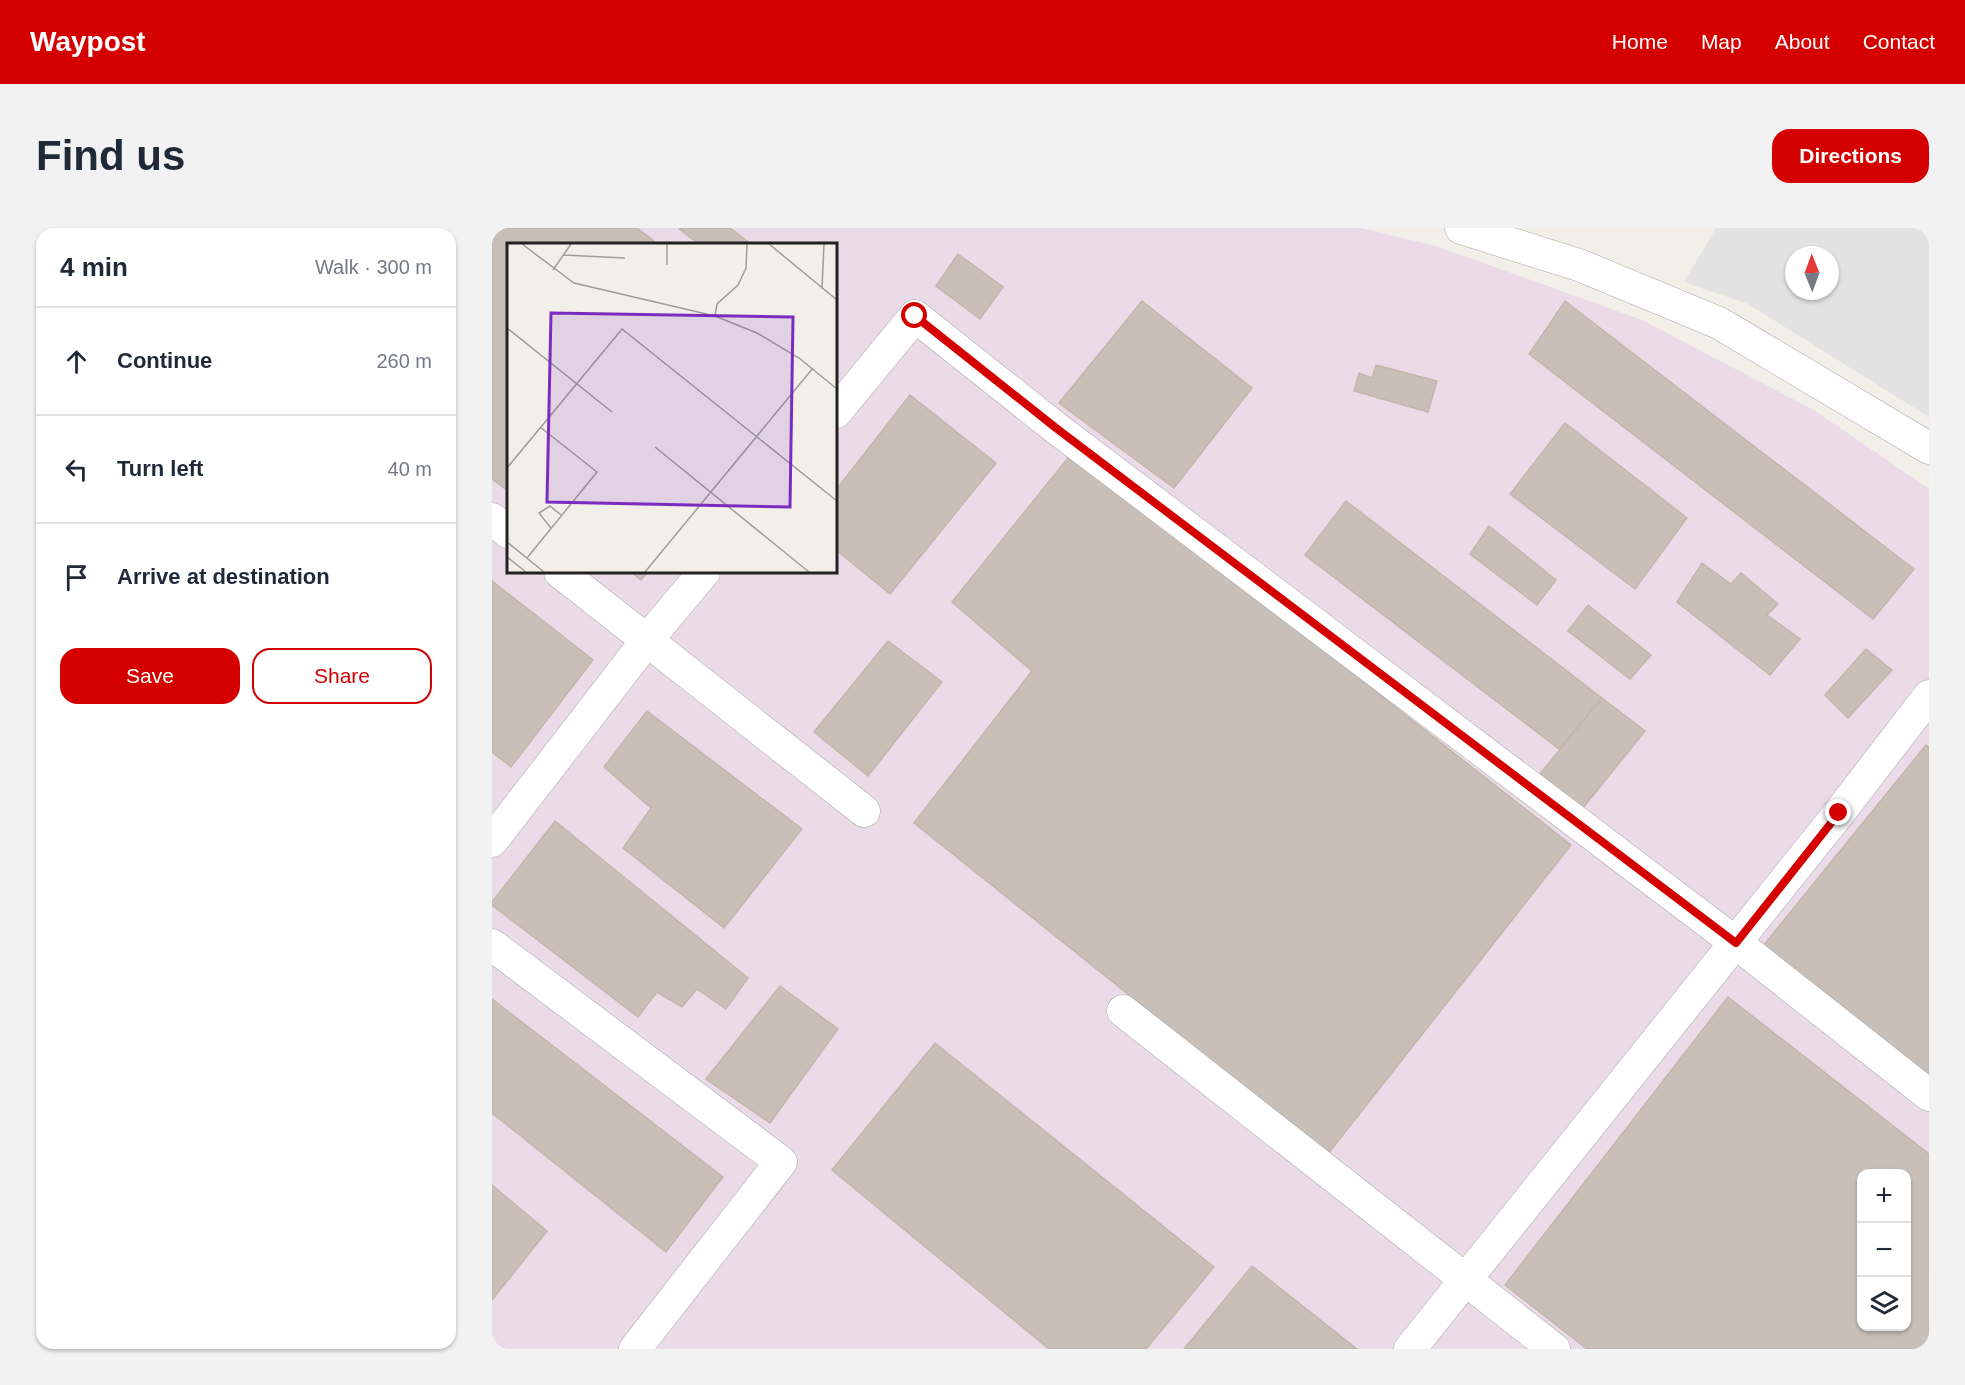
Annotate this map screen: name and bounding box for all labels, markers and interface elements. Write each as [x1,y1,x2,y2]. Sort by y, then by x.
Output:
text: Waypost [30,26,146,57]
text: Home [1612,30,1668,53]
text: Map [1701,30,1742,53]
text: About [1775,30,1830,53]
text: Contact [1863,30,1935,53]
button: Directions [1772,129,1929,183]
text: Find us [36,132,185,179]
inset map [507,243,837,573]
north arrow [1785,246,1839,300]
text: 4 min [60,252,128,282]
text: Walk · 300 m [315,256,432,278]
route start [901,302,927,328]
icon: ahead [60,345,93,378]
text: Continue [117,348,212,373]
text: 260 m [376,350,432,372]
icon: left [60,453,93,486]
text: Turn left [117,456,203,481]
text: 40 m [388,458,432,480]
icon: arrive [60,561,93,594]
text: Arrive at destination [117,564,330,589]
button: Save [60,648,240,704]
button: Share [252,648,432,704]
route end [1825,799,1851,825]
map controls [1857,1169,1911,1331]
button: + [1857,1169,1911,1223]
button: − [1857,1223,1911,1277]
button: layers [1857,1277,1911,1331]

